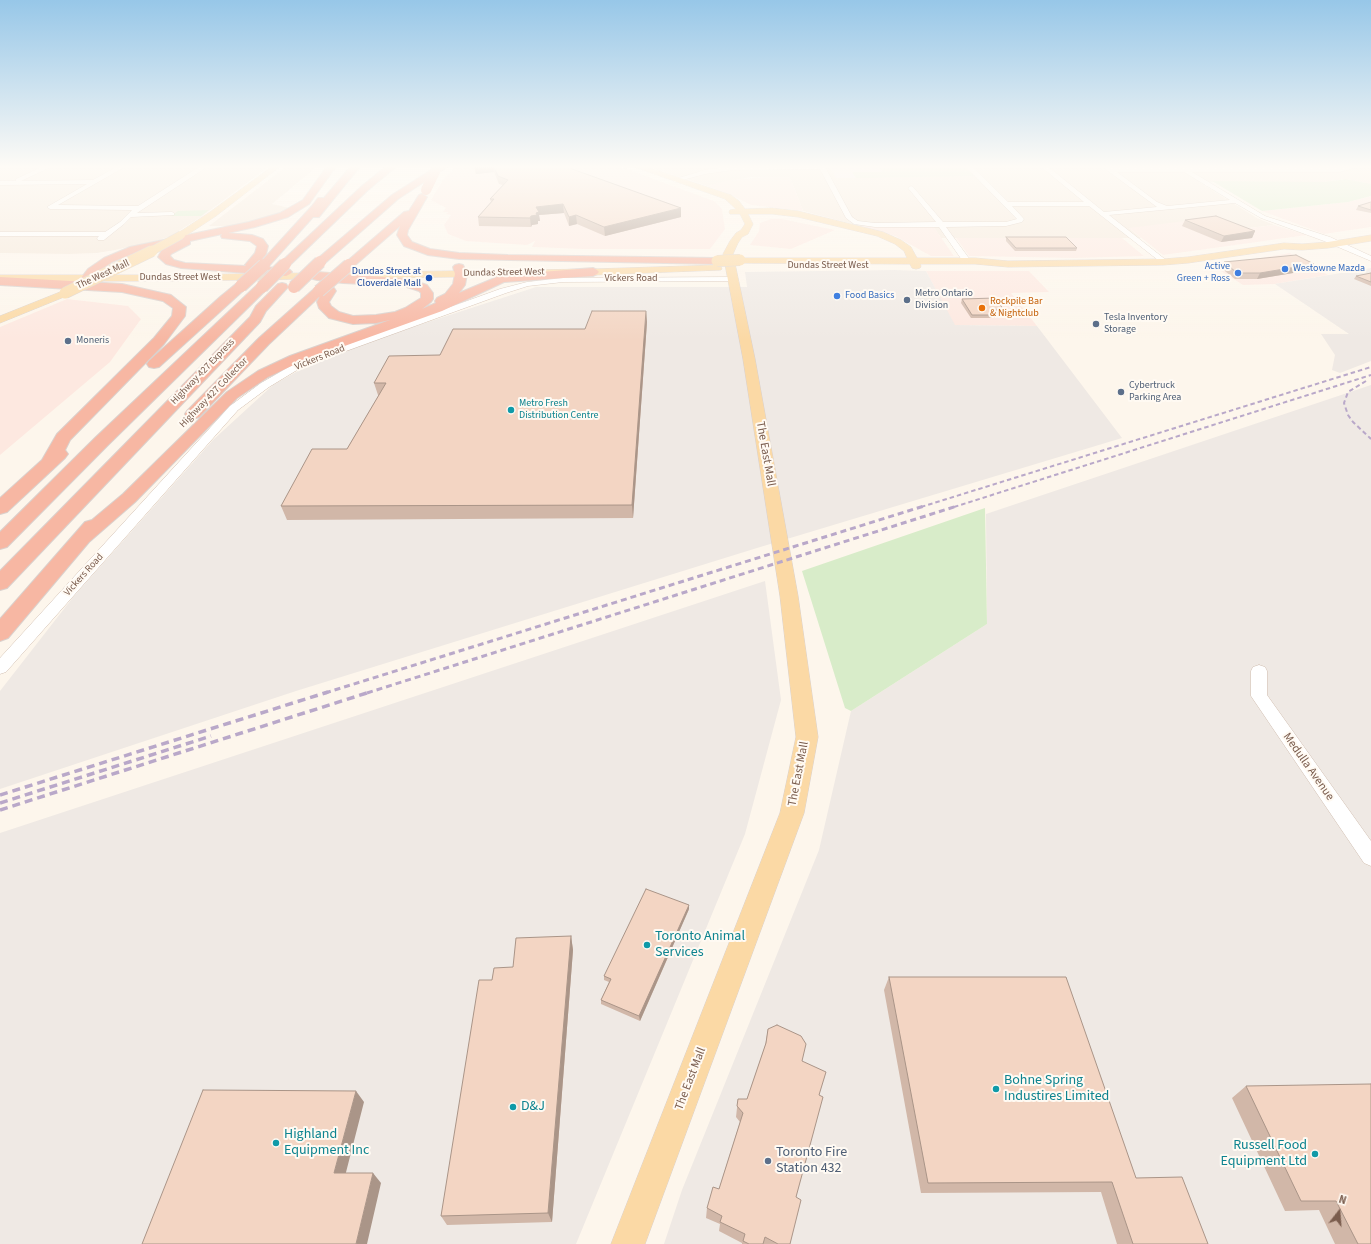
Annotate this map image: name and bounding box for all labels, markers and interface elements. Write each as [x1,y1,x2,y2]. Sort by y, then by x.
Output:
street label: The West Mall [74,257,132,293]
street label: Dundas Street West [787,260,869,272]
place label: Active Green + Ross [1177,261,1230,284]
place label: Westowne Mazda [1293,263,1365,275]
marker: Westowne Mazda [1280,264,1290,274]
place label: Dundas Street at Cloverdale Mall [352,266,421,290]
street label: Dundas Street West [463,266,545,280]
marker: Active Green + Ross [1233,268,1243,278]
street label: Dundas Street West [139,272,221,284]
marker: Dundas Street at Cloverdale Mall [424,273,434,283]
street label: Vickers Road [605,273,657,285]
place label: Metro Ontario Division [915,288,973,312]
place label: Food Basics [845,290,895,302]
marker: Food Basics [832,291,842,301]
marker: Metro Ontario Division [902,295,912,305]
place label: Rockpile Bar & Nightclub [990,296,1042,320]
marker: Rockpile Bar & Nightclub [977,303,987,313]
place label: Tesla Inventory Storage [1104,312,1168,336]
marker: Tesla Inventory Storage [1091,319,1101,329]
place label: Moneris [76,335,109,347]
marker: Moneris [63,336,73,346]
street label: Highway 427 Express [169,337,237,407]
street label: Vickers Road [293,343,347,373]
street label: Highway 427 Collector [177,355,251,431]
place label: Cybertruck Parking Area [1129,380,1181,404]
marker: Cybertruck Parking Area [1116,387,1126,397]
place label: Metro Fresh Distribution Centre [519,398,598,422]
marker: Metro Fresh Distribution Centre [506,405,516,415]
street label: The East Mall [752,420,778,488]
street label: Vickers Road [62,551,106,599]
street label: Medulla Avenue [1279,730,1337,804]
street label: The East Mall [786,740,812,808]
place label: Toronto Animal Services [655,929,745,962]
marker: Toronto Animal Services [642,940,652,950]
street label: The East Mall [672,1046,710,1112]
place label: Bohne Spring Industires Limited [1004,1073,1109,1106]
marker: Bohne Spring Industires Limited [991,1084,1001,1094]
place label: D&J [521,1099,545,1115]
marker: D&J [508,1102,518,1112]
place label: Highland Equipment Inc [284,1127,369,1160]
marker: Highland Equipment Inc [271,1138,281,1148]
place label: Russell Food Equipment Ltd [1221,1138,1307,1170]
place label: Toronto Fire Station 432 [776,1145,847,1178]
marker: Russell Food Equipment Ltd [1310,1149,1320,1159]
marker: Toronto Fire Station 432 [763,1156,773,1166]
north arrow [1319,1192,1359,1232]
text: N [1337,1192,1348,1208]

